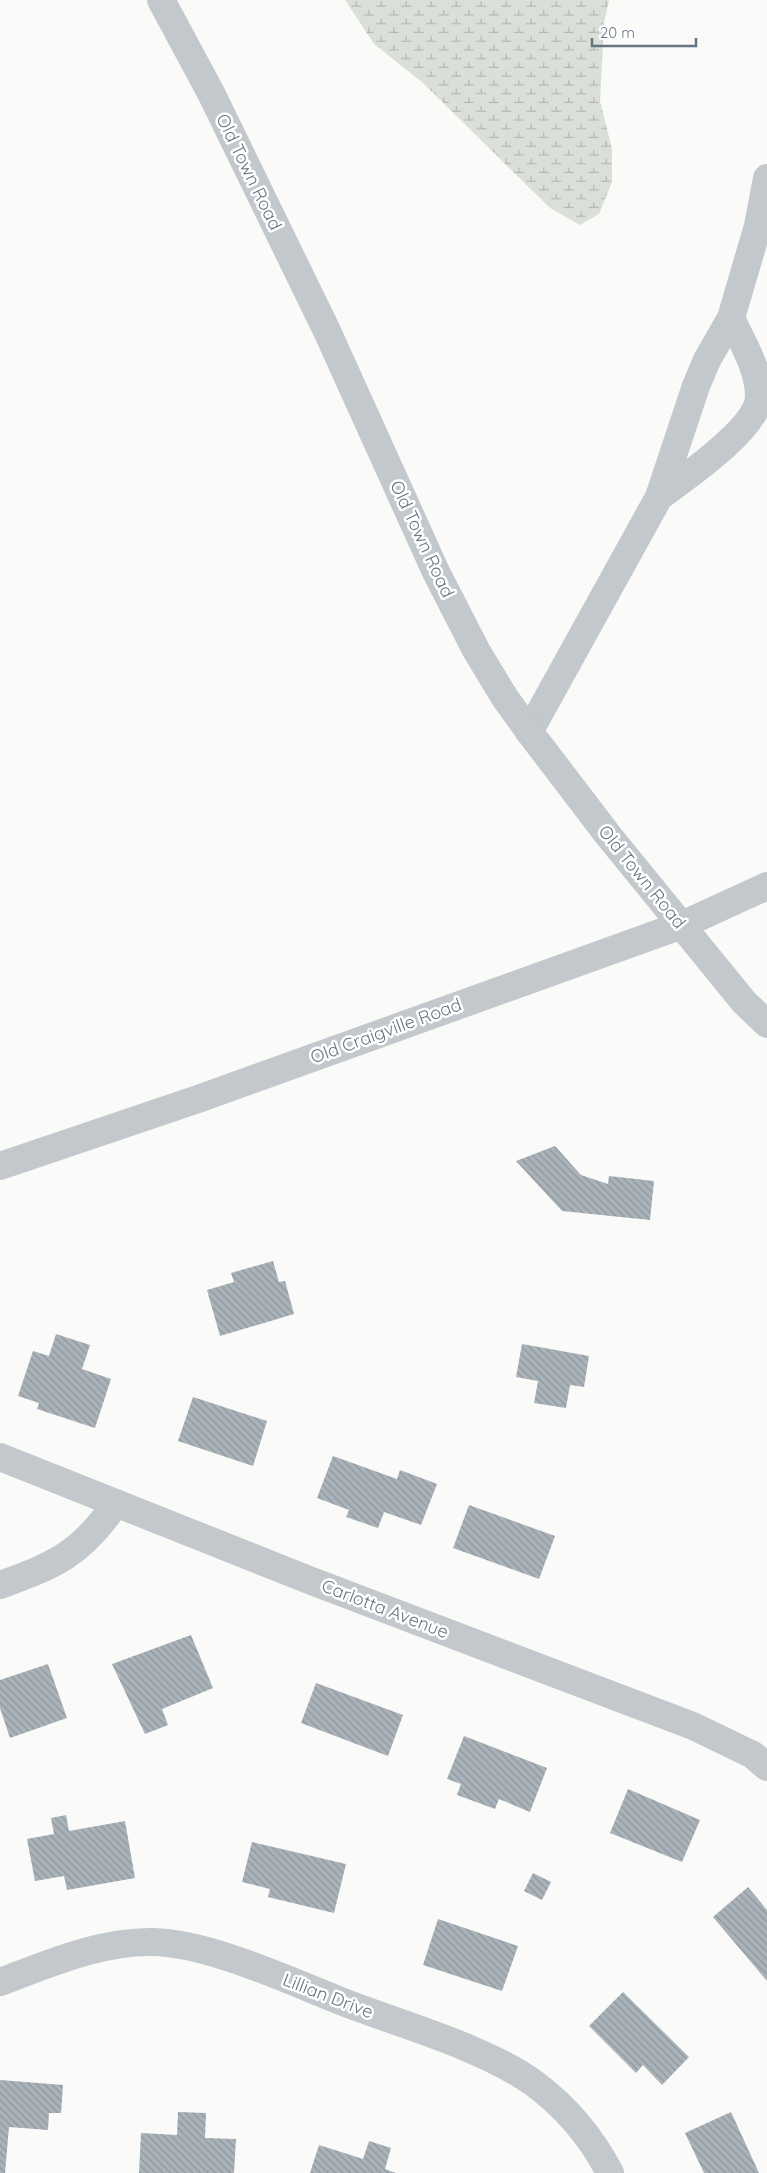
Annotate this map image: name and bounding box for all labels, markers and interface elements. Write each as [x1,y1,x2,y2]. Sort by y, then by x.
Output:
scale bar [592,15,696,47]
text: 20 m [600,23,635,42]
street label: Old Town Road [211,110,288,234]
street label: Old Town Road [385,477,460,601]
street label: Old Town Road [594,820,691,933]
street label: Old Craigville Road [307,992,465,1069]
street label: Carlotta Avenue [319,1574,452,1643]
street label: Lillian Drive [280,1968,377,2023]

